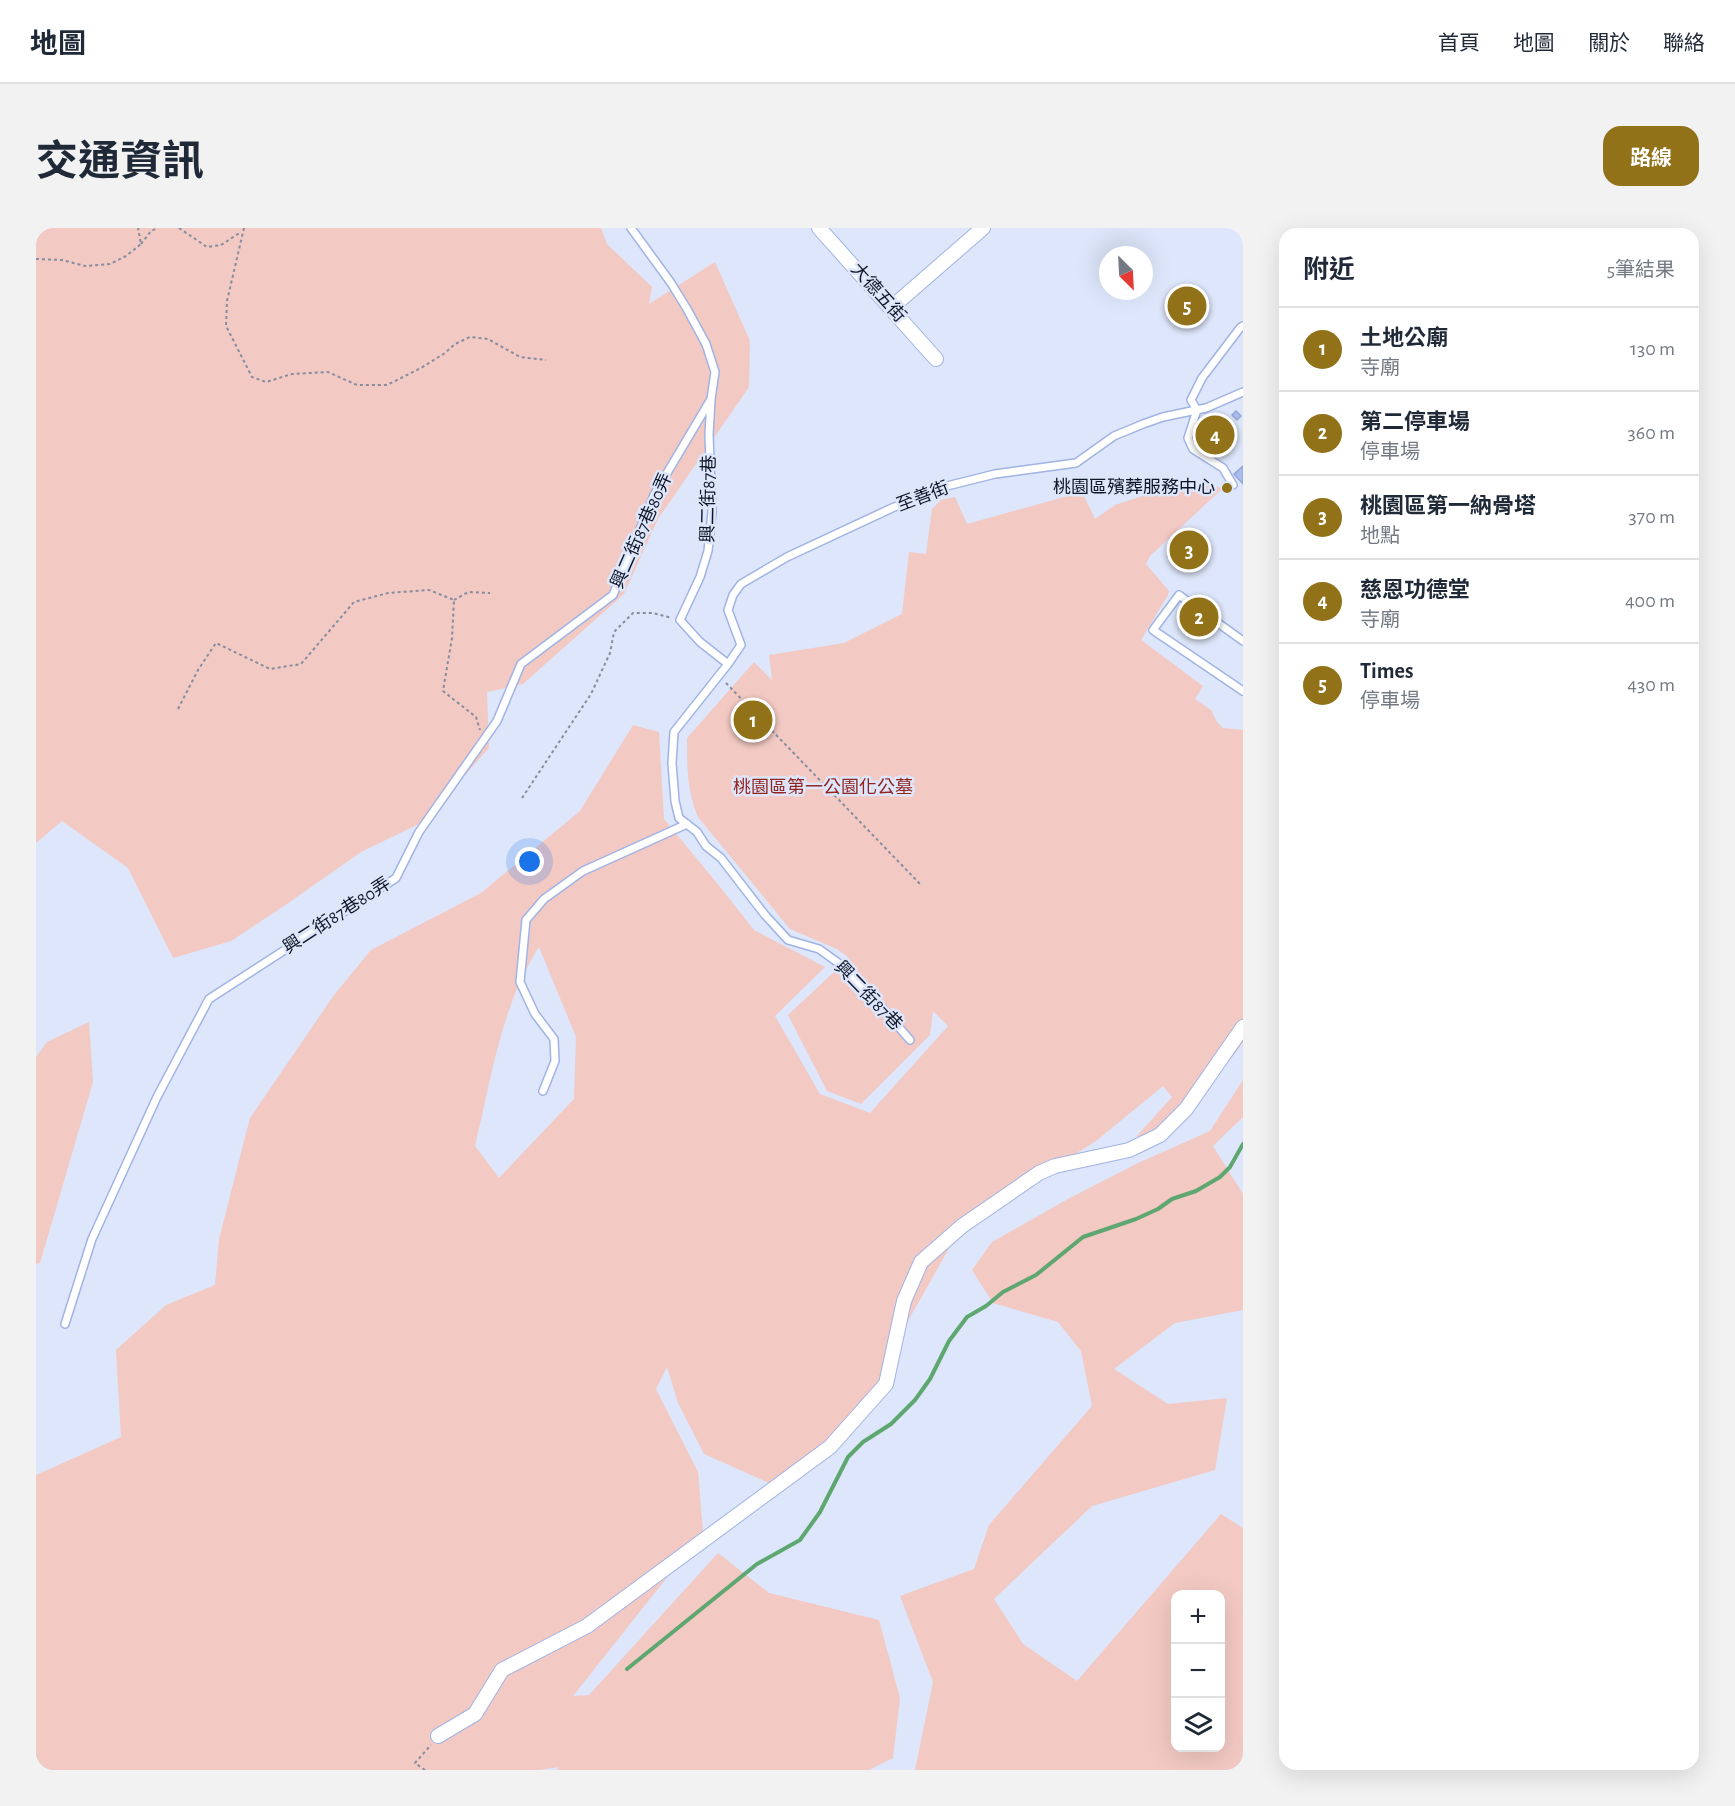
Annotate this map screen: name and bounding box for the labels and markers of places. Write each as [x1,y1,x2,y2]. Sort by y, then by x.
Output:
pin: 5 [1168,284,1206,328]
pin: 4 [1196,412,1234,458]
place label: 桃園區殯葬服務中心 [1053,477,1215,497]
marker: 桃園區殯葬服務中心 [1220,481,1234,495]
pin: 3 [1170,528,1208,572]
pin: 2 [1180,594,1218,640]
pin: 1 [734,698,772,742]

